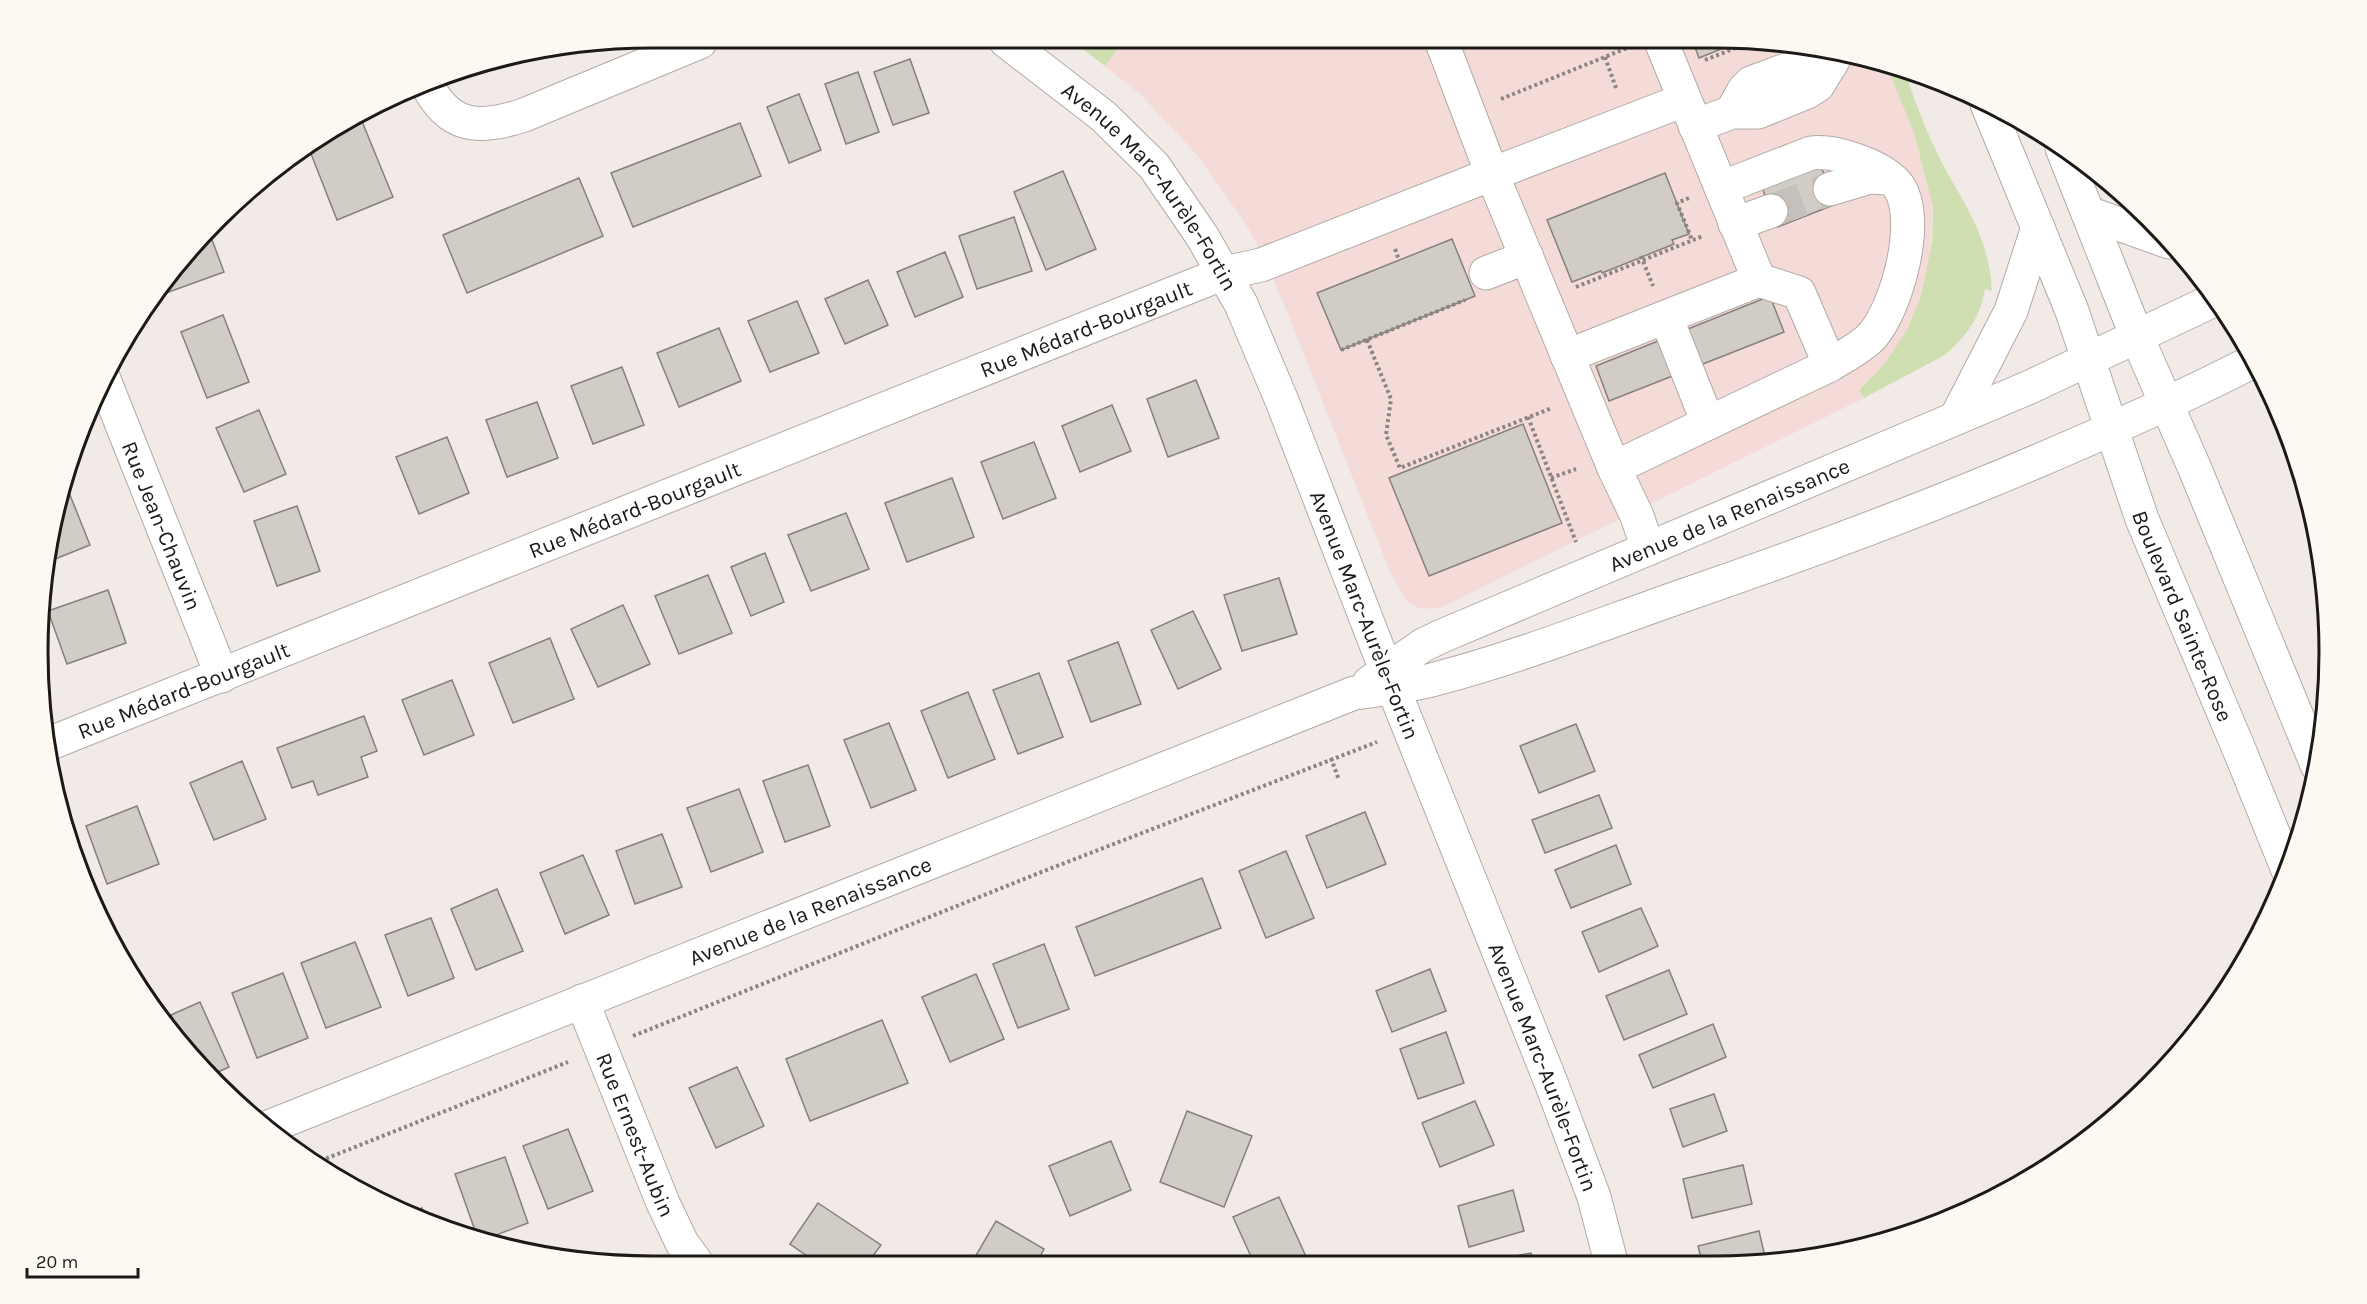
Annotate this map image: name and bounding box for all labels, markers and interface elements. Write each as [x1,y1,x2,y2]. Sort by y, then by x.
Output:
street label: Avenue Marc-Aurèle-Fortin [1056,77,1243,295]
street label: Rue Médard-Bourgault [976,275,1196,383]
street label: Rue Jean-Chauvin [116,438,207,614]
street label: Avenue de la Renaissance [1605,453,1854,578]
street label: Rue Médard-Bourgault [525,456,745,564]
street label: Avenue Marc-Aurèle-Fortin [1304,487,1424,743]
street label: Boulevard Sainte-Rose [2126,507,2238,726]
street label: Rue Médard-Bourgault [74,637,294,745]
street label: Avenue de la Renaissance [686,851,935,971]
street label: Avenue Marc-Aurèle-Fortin [1482,939,1603,1195]
street label: Rue Ernest-Aubin [590,1049,680,1221]
scale bar [27,1241,138,1279]
text: 20 m [36,1251,78,1273]

